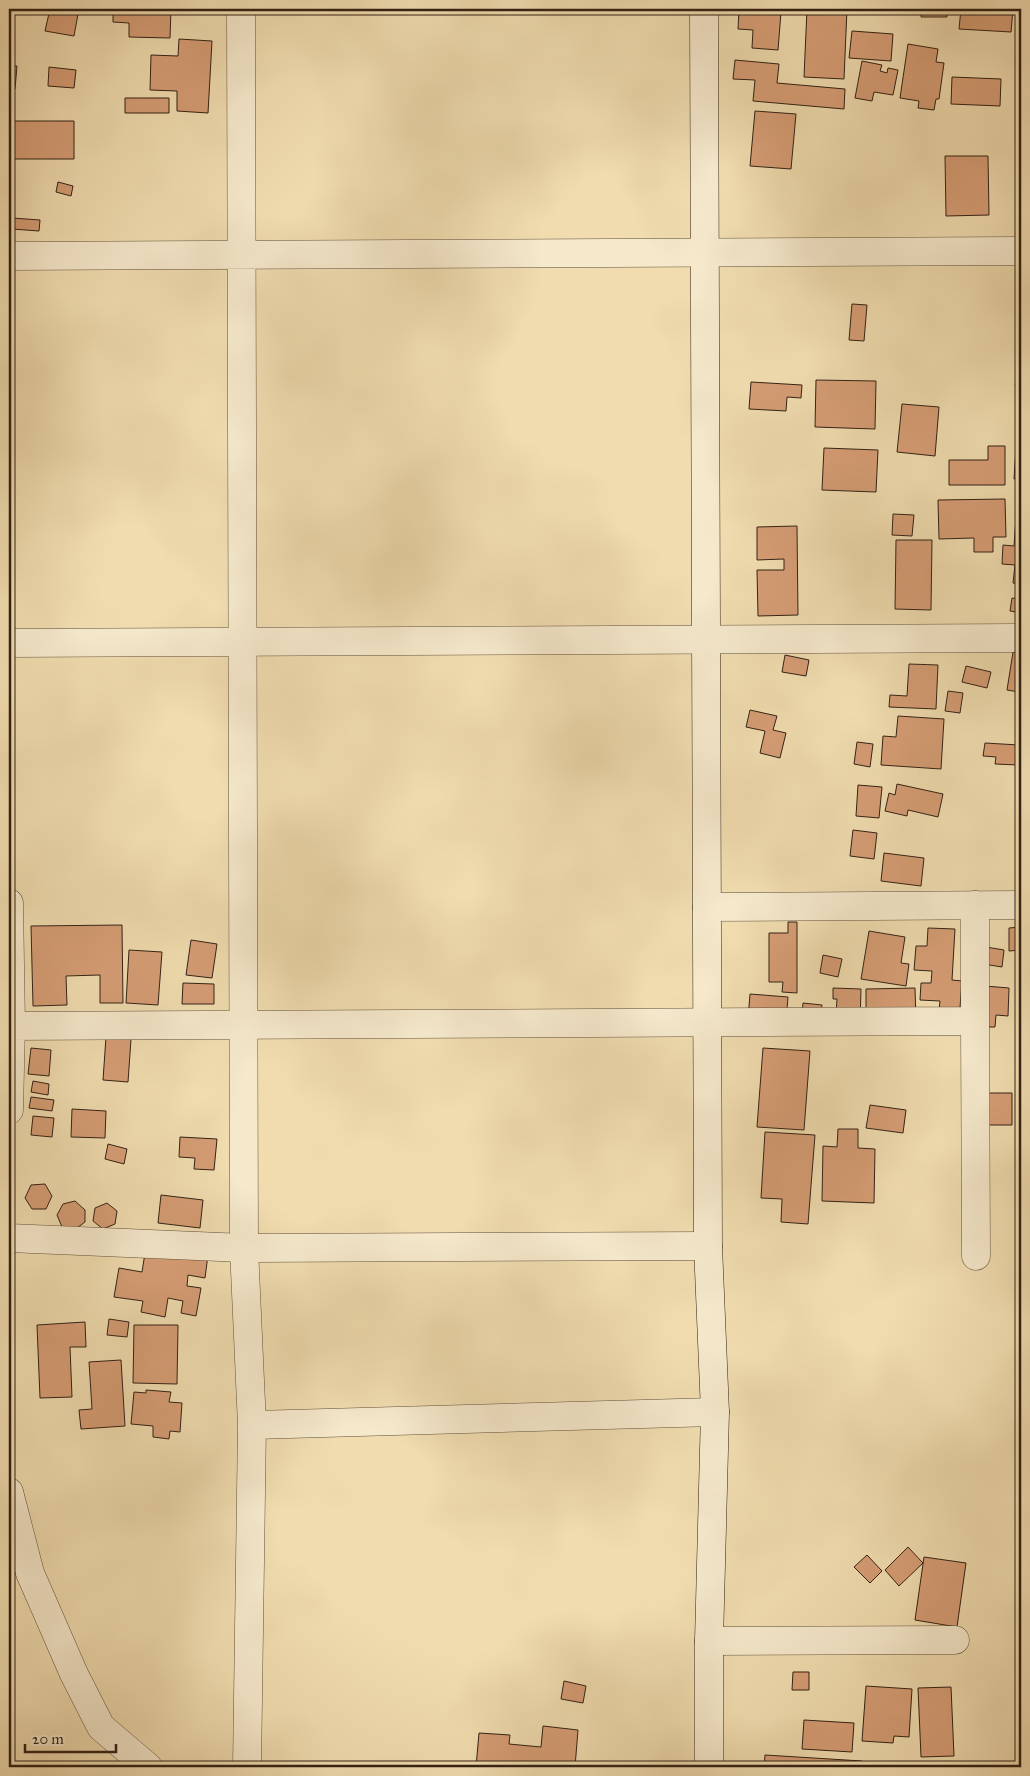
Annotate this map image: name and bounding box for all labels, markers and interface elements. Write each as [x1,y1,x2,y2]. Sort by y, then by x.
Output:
scale bar [25,1721,116,1753]
text: 20 m [32,1730,64,1748]

